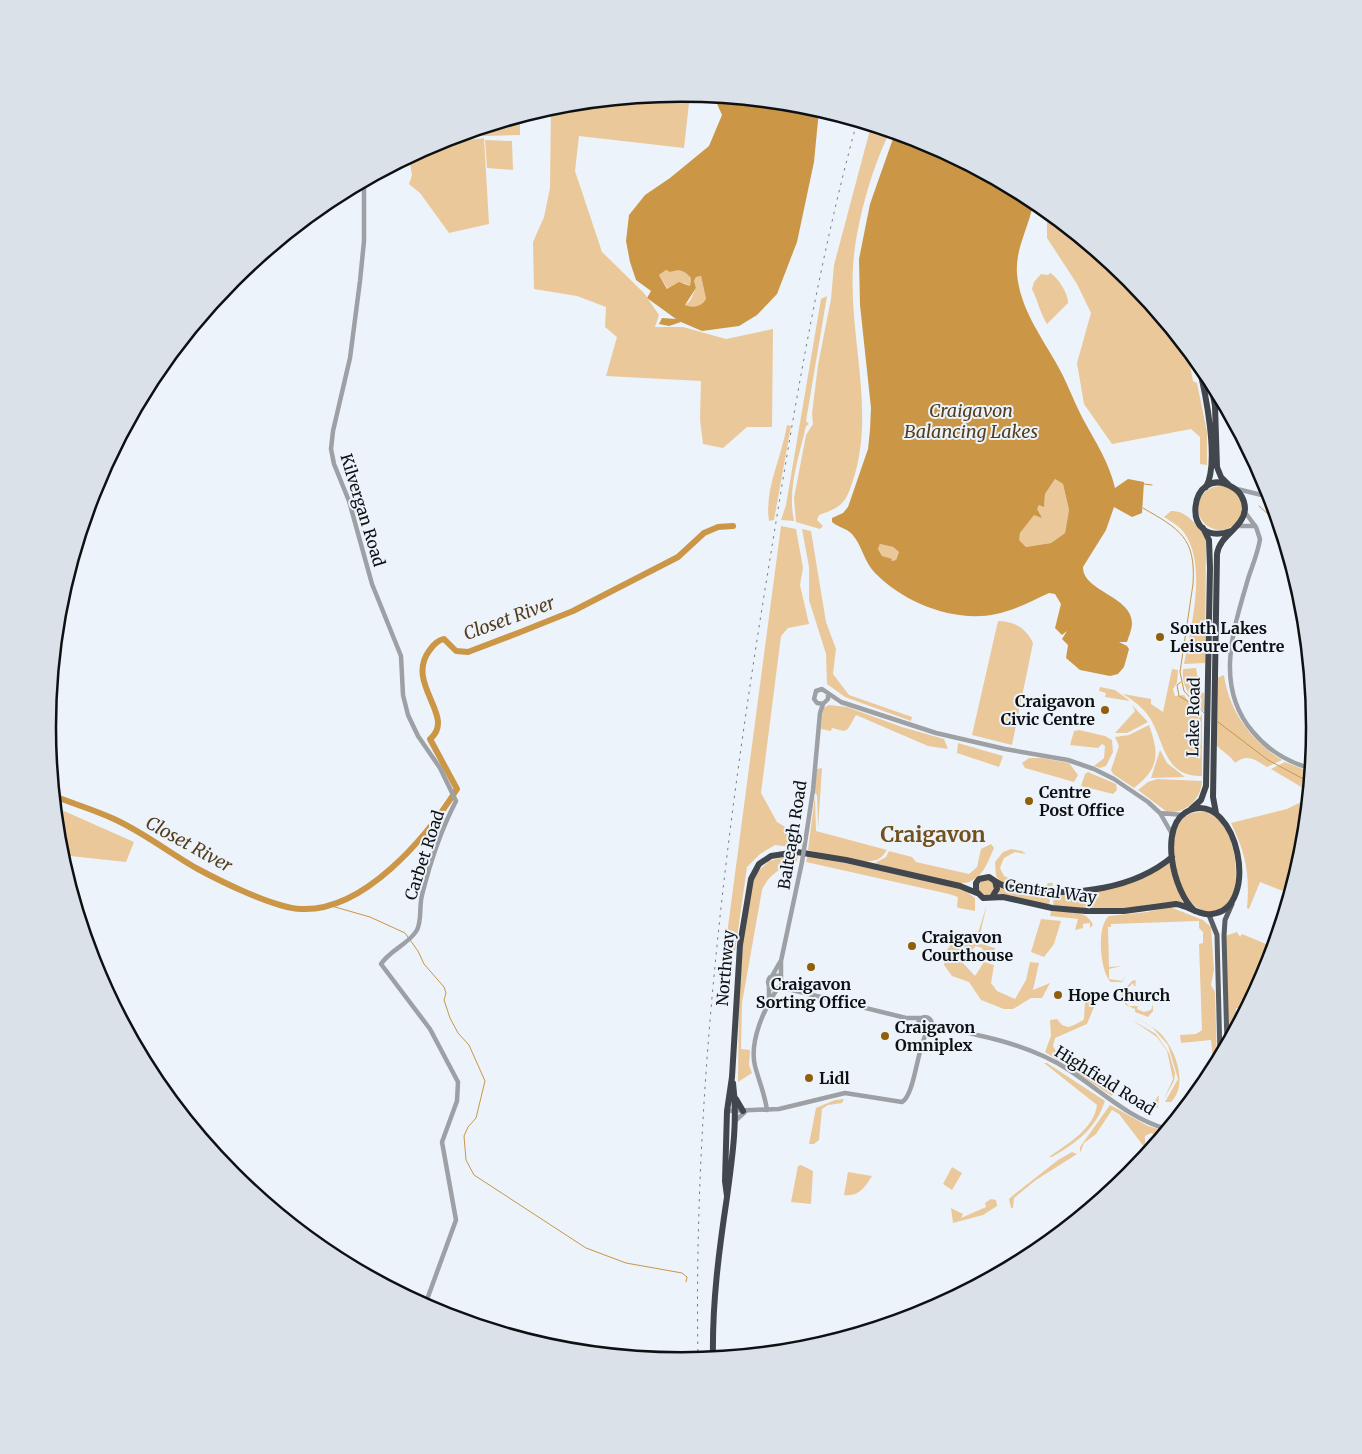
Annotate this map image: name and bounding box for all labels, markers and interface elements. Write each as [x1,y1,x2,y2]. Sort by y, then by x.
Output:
water label: Craigavon Balancing Lakes [904,399,1038,443]
street label: Kilvergan Road [336,451,390,569]
water label: Closet River [460,591,559,645]
place label: South Lakes Leisure Centre [1170,618,1285,656]
marker: South Lakes Leisure Centre [1154,631,1166,643]
street label: Lake Road [1182,677,1204,757]
place label: Craigavon Civic Centre [1001,691,1095,729]
marker: Craigavon Civic Centre [1099,704,1111,716]
street label: Balteagh Road [774,779,811,891]
place label: Centre Post Office [1039,782,1125,820]
marker: Centre Post Office [1023,795,1035,807]
street label: Carbet Road [400,807,448,902]
water label: Closet River [142,811,237,878]
district label: Craigavon [880,821,986,848]
street label: Central Way [1004,875,1099,907]
place label: Craigavon Courthouse [922,927,1014,965]
street label: Northway [712,928,738,1007]
marker: Craigavon Courthouse [906,940,918,952]
marker: Craigavon Sorting Office [805,961,817,973]
place label: Craigavon Sorting Office [756,974,867,1012]
place label: Hope Church [1068,985,1171,1005]
marker: Hope Church [1052,989,1064,1001]
place label: Craigavon Omniplex [895,1017,975,1055]
marker: Craigavon Omniplex [879,1030,891,1042]
street label: Highfield Road [1051,1041,1159,1119]
place label: Lidl [819,1068,850,1088]
marker: Lidl [803,1072,815,1084]

